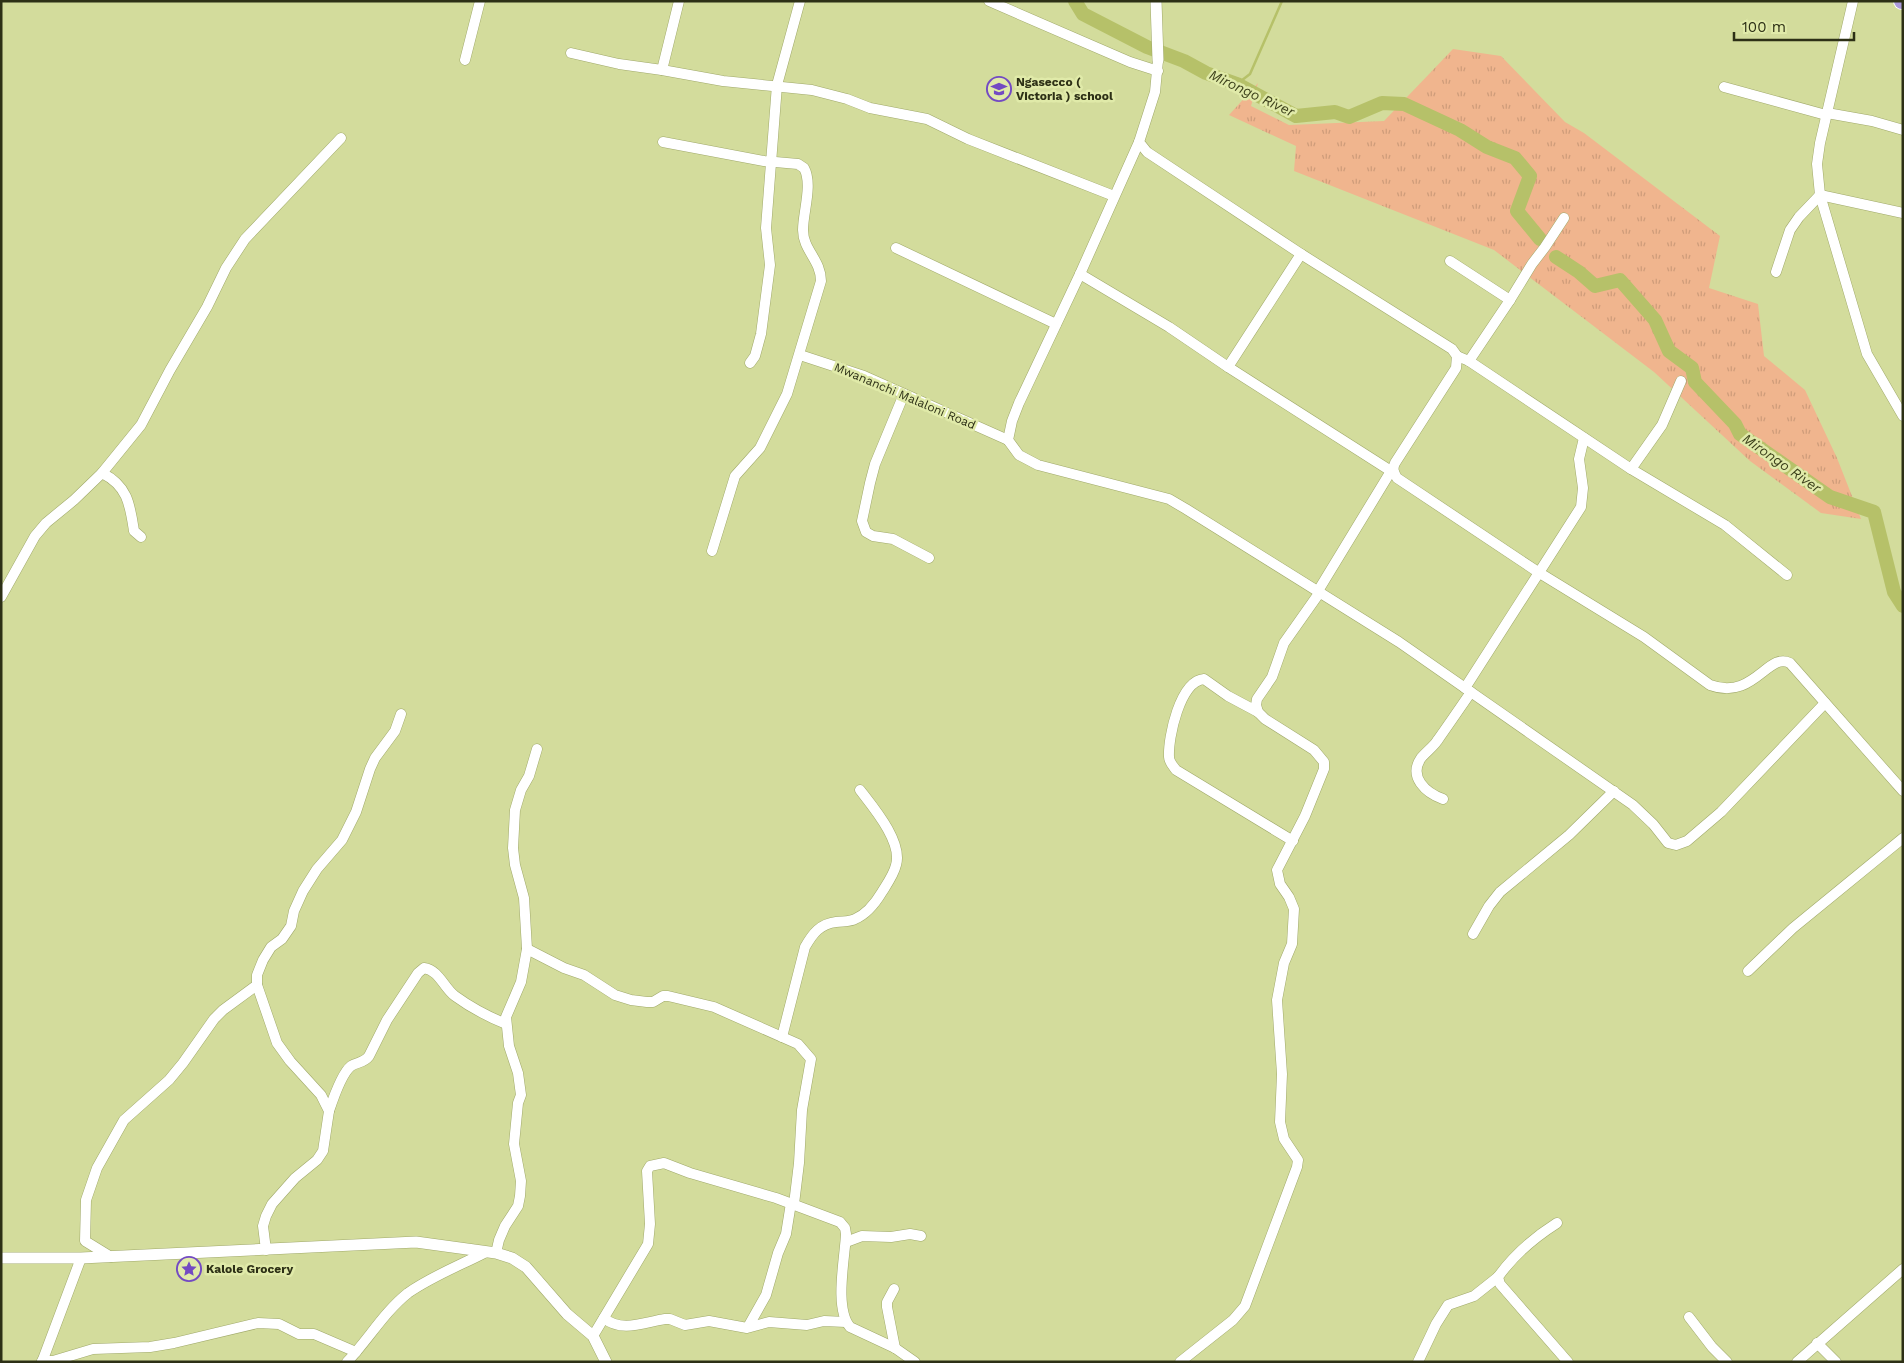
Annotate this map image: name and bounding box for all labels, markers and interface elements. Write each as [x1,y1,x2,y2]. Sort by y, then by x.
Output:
scale bar [1734,10,1854,42]
text: 100 m [1742,18,1786,36]
water label: Mirongo River [1207,66,1298,120]
place label: Ngasecco ( Victoria ) school [1016,75,1113,103]
school or university icon: Ngasecco ( Victoria ) school [986,76,1012,102]
street label: Mwananchi Malaloni Road [832,360,978,432]
water label: Mirongo River [1740,430,1825,496]
place icon: Kalole Grocery [176,1256,202,1282]
place label: Kalole Grocery [206,1262,293,1276]

